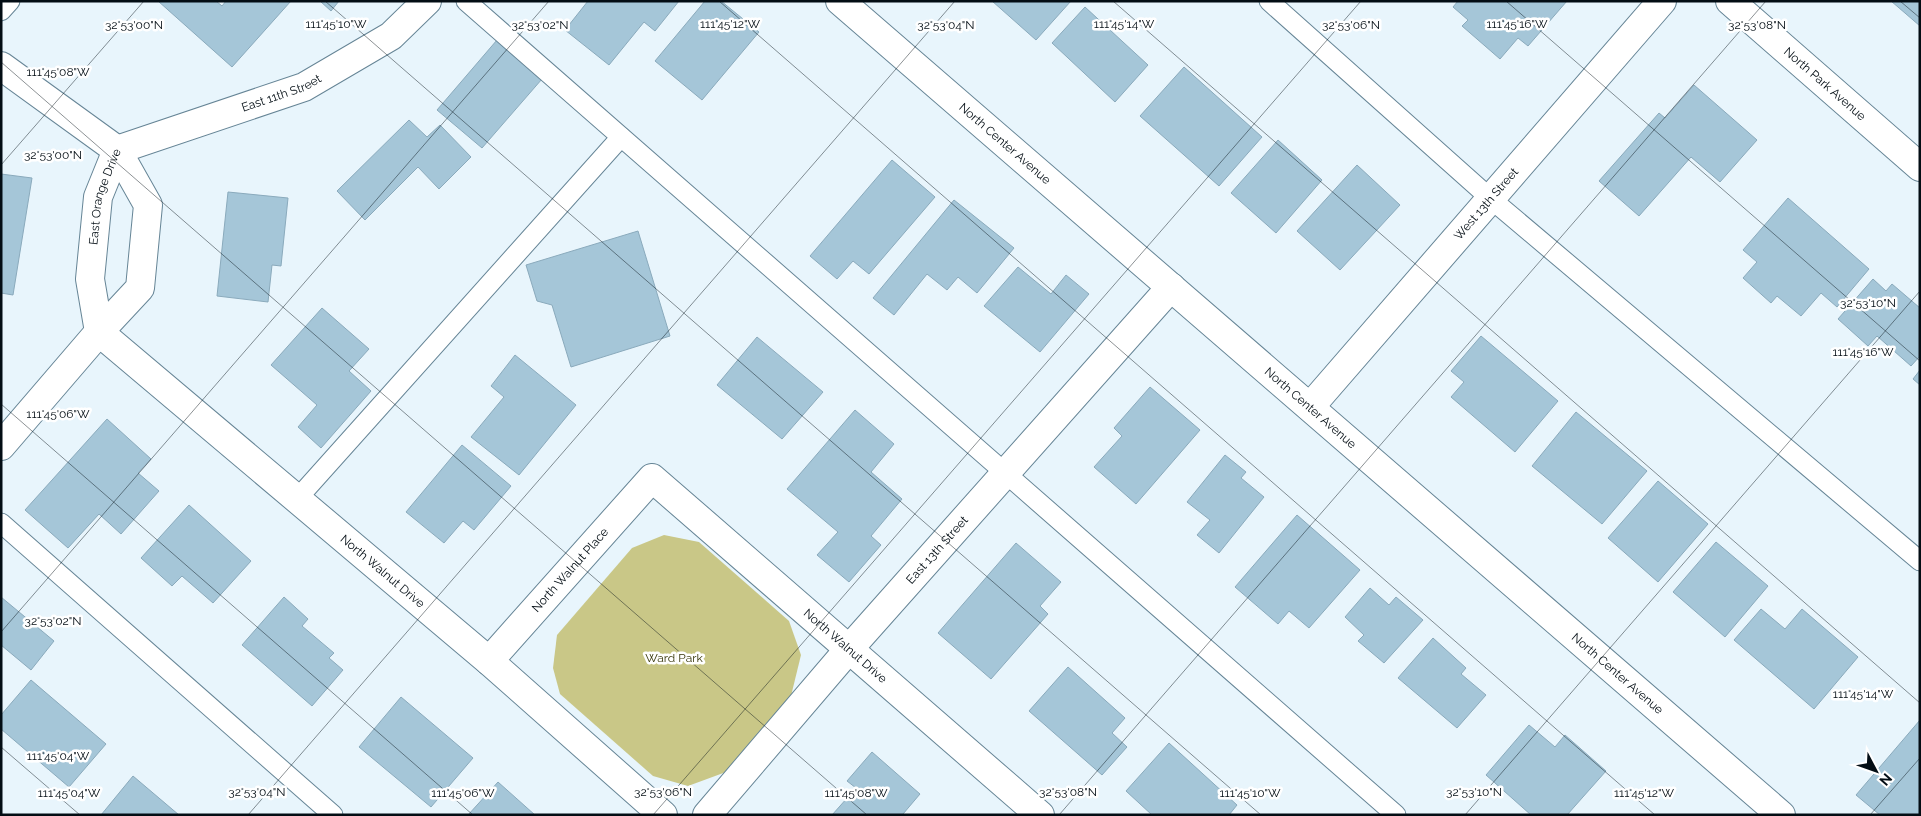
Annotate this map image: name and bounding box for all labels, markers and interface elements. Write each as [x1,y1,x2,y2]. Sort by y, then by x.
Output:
text: 111°45'10"W [305,17,367,31]
text: 111°45'12"W [700,17,761,31]
text: 111°45'14"W [1094,17,1155,31]
text: 111°45'16"W [1486,17,1548,31]
text: 32°53'00"N [105,18,163,32]
text: 32°53'02"N [511,18,569,32]
text: 32°53'04"N [917,18,975,32]
text: 32°53'06"N [1322,18,1380,32]
text: 32°53'08"N [1728,18,1786,32]
street label: North Park Avenue [1781,44,1869,123]
text: 111°45'08"W [26,65,90,79]
street label: East 11th Street [240,71,324,115]
street label: North Center Avenue [956,100,1054,187]
street label: East Orange Drive [86,146,124,245]
text: 32°53'00"N [24,148,82,162]
street label: West 13th Street [1451,165,1521,243]
text: 32°53'10"N [1840,296,1896,310]
text: 111°45'16"W [1832,345,1894,359]
street label: North Center Avenue [1262,364,1359,451]
text: 111°45'06"W [26,407,90,421]
street label: East 13th Street [903,513,971,587]
street label: North Walnut Place [529,525,611,615]
street label: North Walnut Drive [338,532,428,611]
street label: North Walnut Drive [801,606,890,686]
text: 32°53'02"N [24,614,82,628]
street label: North Center Avenue [1569,630,1666,717]
park label: Ward Park [645,651,703,665]
text: 111°45'14"W [1833,687,1894,701]
north arrow [1851,746,1901,796]
text: 111°45'04"W [27,749,90,763]
text: N [1876,770,1895,789]
text: 32°53'04"N [228,785,286,799]
text: 32°53'06"N [634,785,692,799]
text: 32°53'08"N [1039,785,1097,799]
text: 32°53'10"N [1446,785,1502,799]
text: 111°45'04"W [38,786,101,800]
text: 111°45'06"W [431,786,495,800]
text: 111°45'08"W [824,786,888,800]
text: 111°45'10"W [1219,786,1281,800]
text: 111°45'12"W [1614,786,1675,800]

